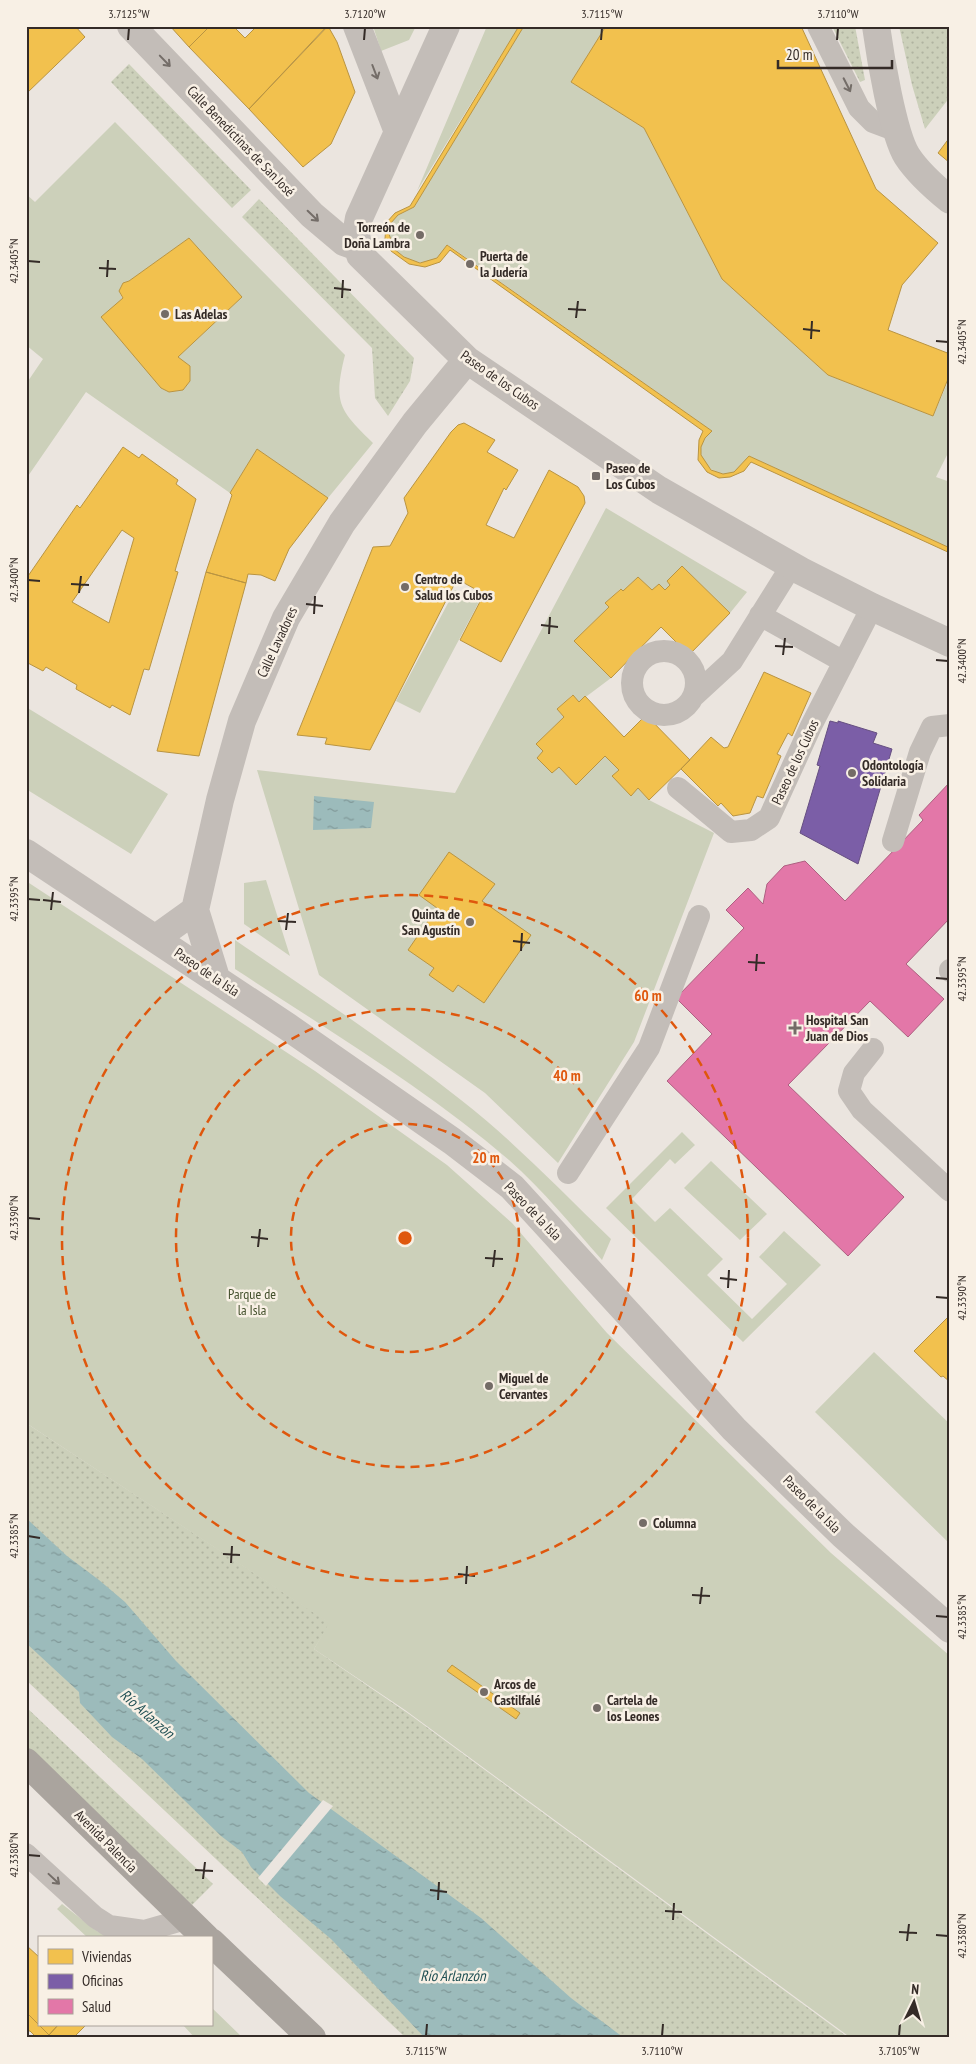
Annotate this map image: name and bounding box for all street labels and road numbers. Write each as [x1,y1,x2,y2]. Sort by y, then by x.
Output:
street label: Calle Benedictinas de San José [183,82,299,200]
street label: Paseo de los Cubos [457,346,543,414]
street label: Calle Lavadores [253,604,301,680]
street label: Paseo de los Cubos [767,716,823,807]
street label: Paseo de la Isla [171,944,243,1000]
street label: Paseo de la Isla [501,1178,565,1244]
street label: Paseo de la Isla [779,1471,845,1537]
street label: Avenida Palencia [71,1806,141,1876]

